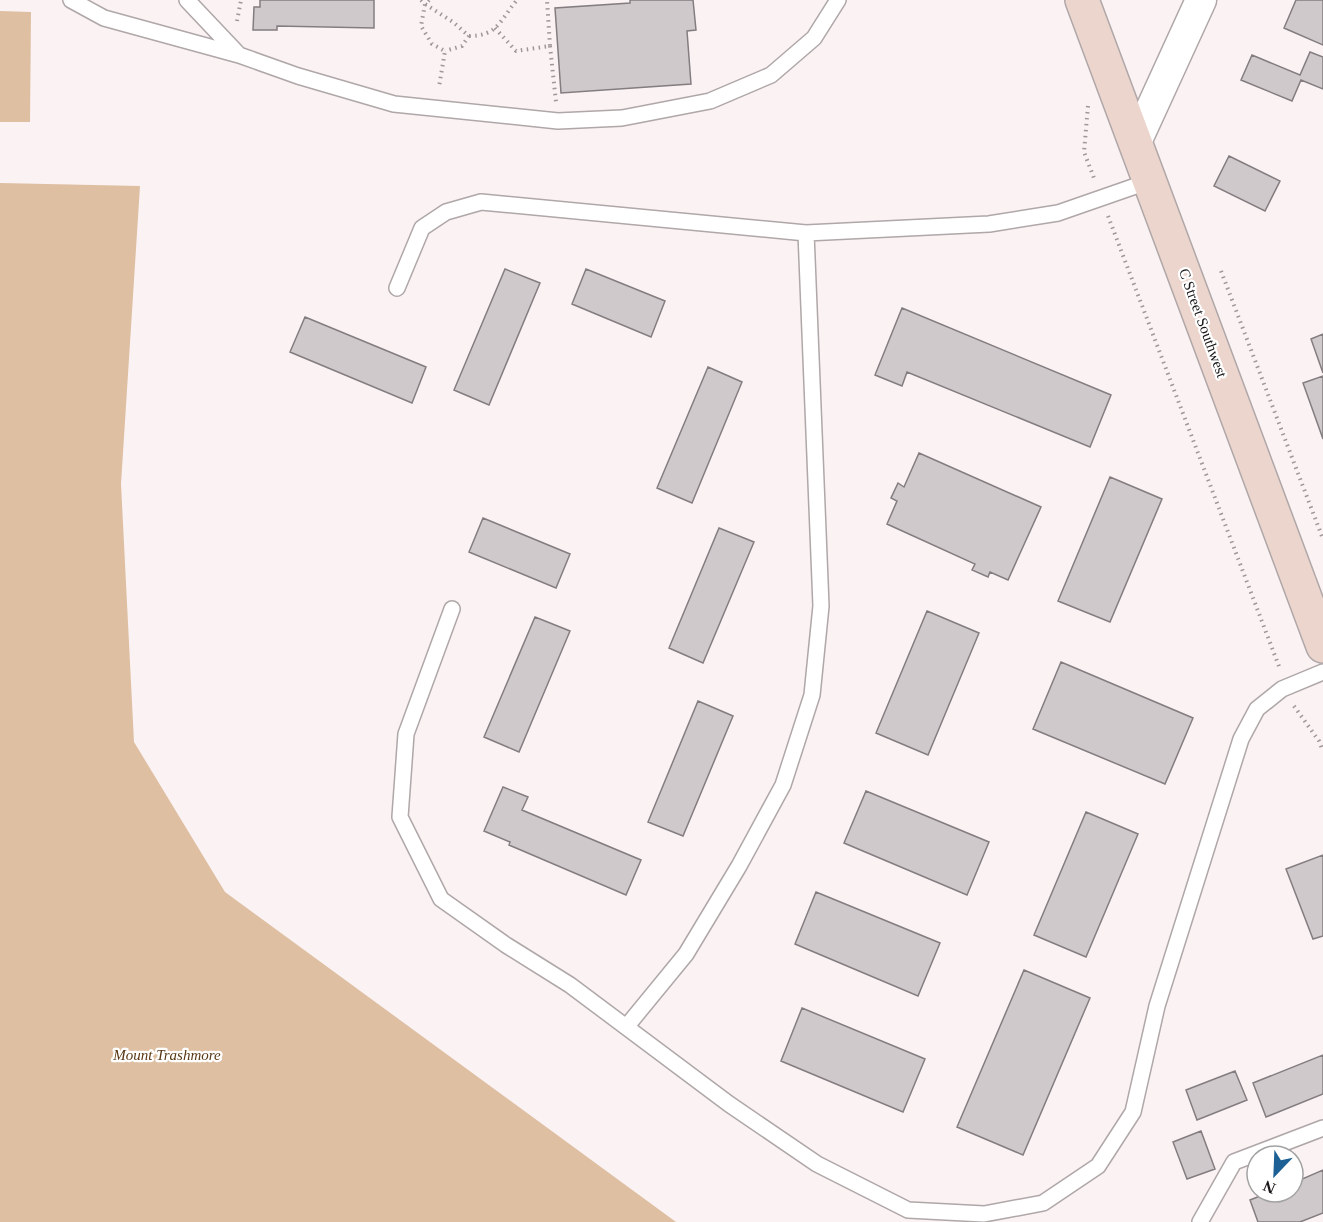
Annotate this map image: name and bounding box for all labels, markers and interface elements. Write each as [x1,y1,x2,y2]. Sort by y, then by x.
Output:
street label: C Street Southwest [1176,266,1230,381]
park label: Mount Trashmore [112,1047,221,1063]
north arrow [1245,1144,1305,1204]
text: N [1260,1177,1278,1197]

